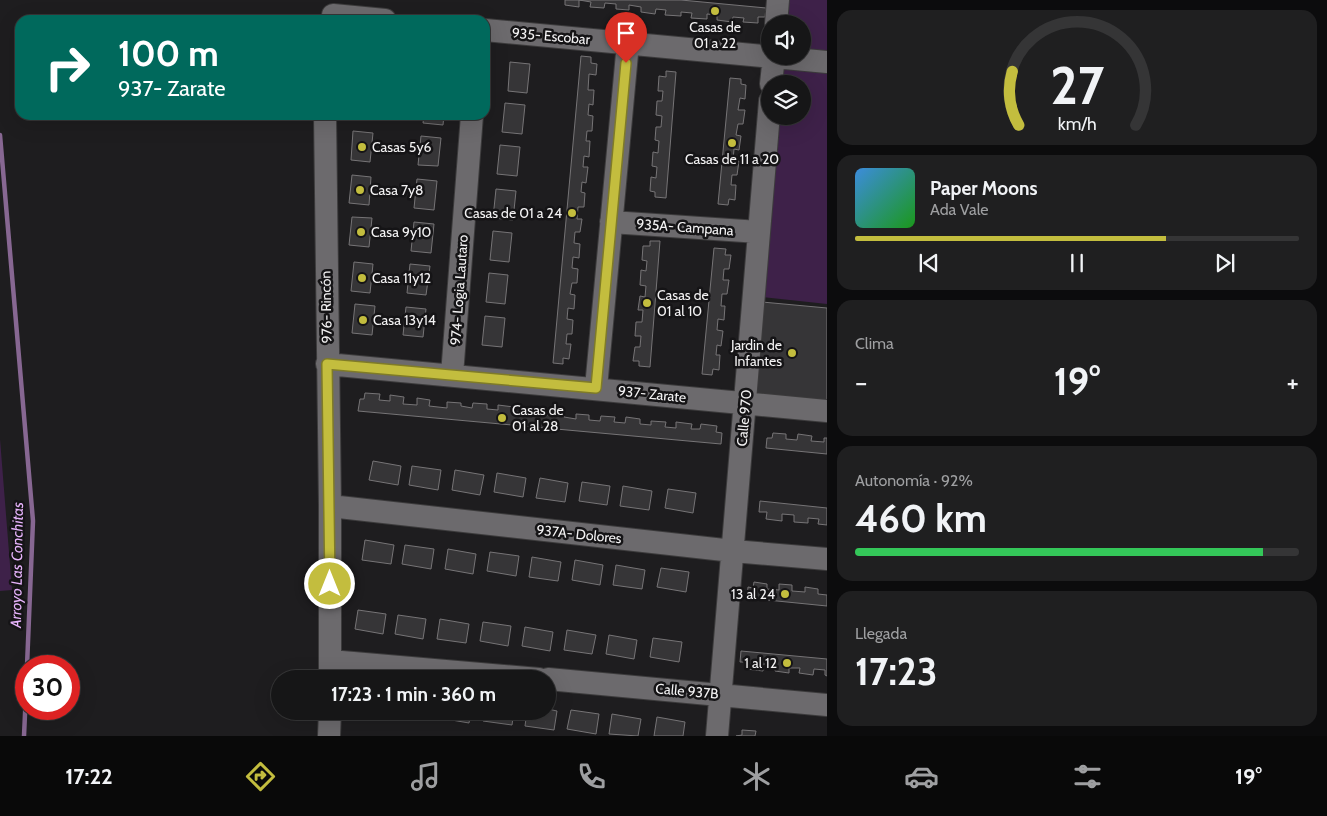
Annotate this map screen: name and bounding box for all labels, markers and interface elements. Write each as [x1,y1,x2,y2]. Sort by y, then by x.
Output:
marker: Casas de 01 a 22 [709,5,721,17]
pin [605,12,647,63]
map controls [761,15,811,125]
button: sound [761,15,811,65]
place label: Casas de 01 a 22 [689,18,741,52]
icon: arrive [612,19,640,47]
street label: 935- Escobar [511,24,591,48]
text: 100 m [118,32,219,75]
icon: right [35,35,100,100]
text: 27 [1050,54,1104,117]
text: 937- Zarate [118,75,226,102]
button: layers [761,75,811,125]
text: km/h [1057,113,1097,134]
marker: Casas de 11 a 20 [726,137,738,149]
place label: Casas 5y6 [372,138,431,156]
marker: Casas 5y6 [356,141,368,153]
place label: Casas de 11 a 20 [685,150,779,168]
text: Paper Moons [930,177,1038,200]
place label: Casa 7y8 [370,181,424,199]
marker: Casa 7y8 [354,184,366,196]
text: Ada Vale [930,200,989,219]
place label: Casas de 01 a 24 [464,204,562,222]
marker: Casas de 01 a 24 [566,207,578,219]
street label: 935A- Campana [636,215,735,239]
place label: Casa 9y10 [371,223,432,241]
marker: Casa 9y10 [355,226,367,238]
street label: 974- Logia Lautaro [446,234,472,346]
icon: previous [915,249,943,277]
icon: pause [1063,249,1091,277]
icon: next [1211,249,1239,277]
place label: Casa 11y12 [372,269,431,287]
street label: 976- Rincón [316,270,336,343]
marker: Casa 11y12 [356,272,368,284]
place label: Casas de 01 al 10 [657,286,709,320]
marker: Casas de 01 al 10 [641,297,653,309]
place label: Casa 13y14 [373,311,436,329]
marker: Casa 13y14 [357,314,369,326]
text: Clima [855,334,894,353]
place label: Jardin de Infantes [730,336,782,370]
marker: Jardin de Infantes [786,347,798,359]
text: 19° [1054,358,1100,405]
text: − [855,365,867,399]
text: + [1287,365,1299,399]
street label: 937- Zarate [617,381,687,407]
street label: Calle 970 [733,389,755,447]
place label: Casas de 01 al 28 [512,401,564,435]
marker: Casas de 01 al 28 [496,412,508,424]
text: Autonomía · 92% [855,471,973,490]
text: 460 km [855,495,987,542]
water label: Arroyo Las Conchitas [7,502,27,629]
street label: 937A- Dolores [536,521,623,547]
position arrow [303,557,355,609]
place label: 13 al 24 [731,585,775,603]
marker: 13 al 24 [779,588,791,600]
text: Llegada [855,624,907,643]
text: 17:23 [855,648,937,695]
place label: 1 al 12 [744,654,777,672]
speed limit sign: 30 [15,655,80,720]
marker: 1 al 12 [781,657,793,669]
street label: Calle 937B [655,679,719,703]
text: 17:23 · 1 min · 360 m [331,683,496,706]
icon: directions [243,759,278,794]
icon: music [408,759,443,794]
icon: phone [574,759,609,794]
icon: climate [739,759,774,794]
icon: car [904,759,939,794]
icon: filters [1070,759,1105,794]
text: 17:22 [65,763,113,790]
text: 19° [1235,763,1262,790]

